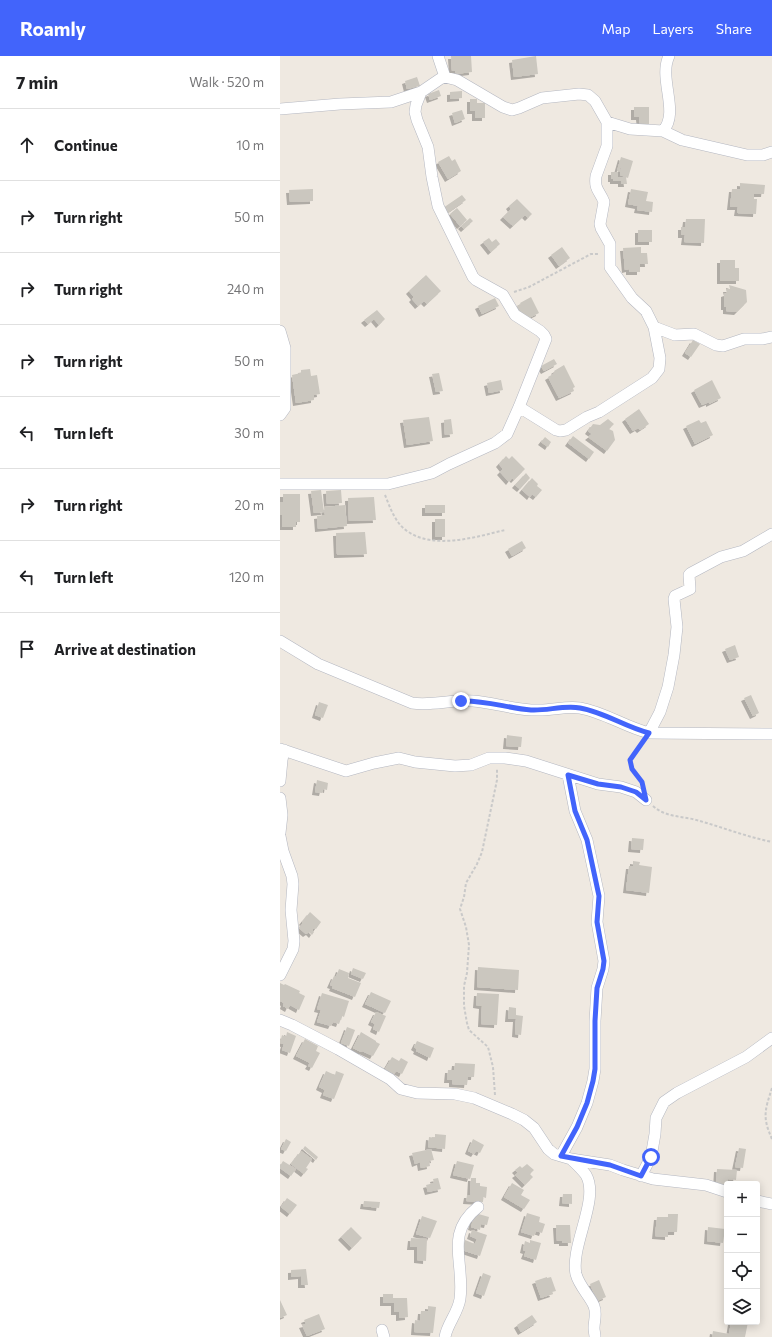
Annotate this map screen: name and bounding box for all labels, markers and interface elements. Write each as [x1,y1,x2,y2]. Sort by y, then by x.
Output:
text: Roamly [20,17,86,40]
text: Map [602,20,630,37]
text: Layers [652,20,694,37]
text: Share [716,20,752,37]
text: 7 min [16,72,58,93]
text: Walk · 520 m [189,74,264,90]
icon: ahead [16,134,38,156]
text: Continue [54,136,118,154]
text: 10 m [236,137,264,153]
icon: right [16,206,38,228]
text: Turn right [54,208,123,226]
text: 50 m [234,209,264,225]
icon: right [16,278,38,300]
text: Turn right [54,280,123,298]
text: 240 m [227,281,264,297]
icon: right [16,350,38,372]
text: Turn right [54,352,123,370]
text: 50 m [234,353,264,369]
icon: left [16,422,38,444]
text: Turn left [54,424,113,442]
text: 30 m [234,425,264,441]
icon: right [16,494,38,516]
text: Turn right [54,496,123,514]
text: 20 m [235,497,264,513]
icon: left [16,566,38,588]
text: Turn left [54,568,113,586]
text: 120 m [229,569,264,585]
icon: arrive [16,638,38,660]
text: Arrive at destination [54,640,196,658]
route end [452,692,470,710]
route start [642,1148,660,1166]
map controls [724,1181,760,1325]
button: + [724,1181,760,1217]
button: − [724,1217,760,1253]
button: locate [724,1253,760,1289]
button: layers [724,1289,760,1325]

